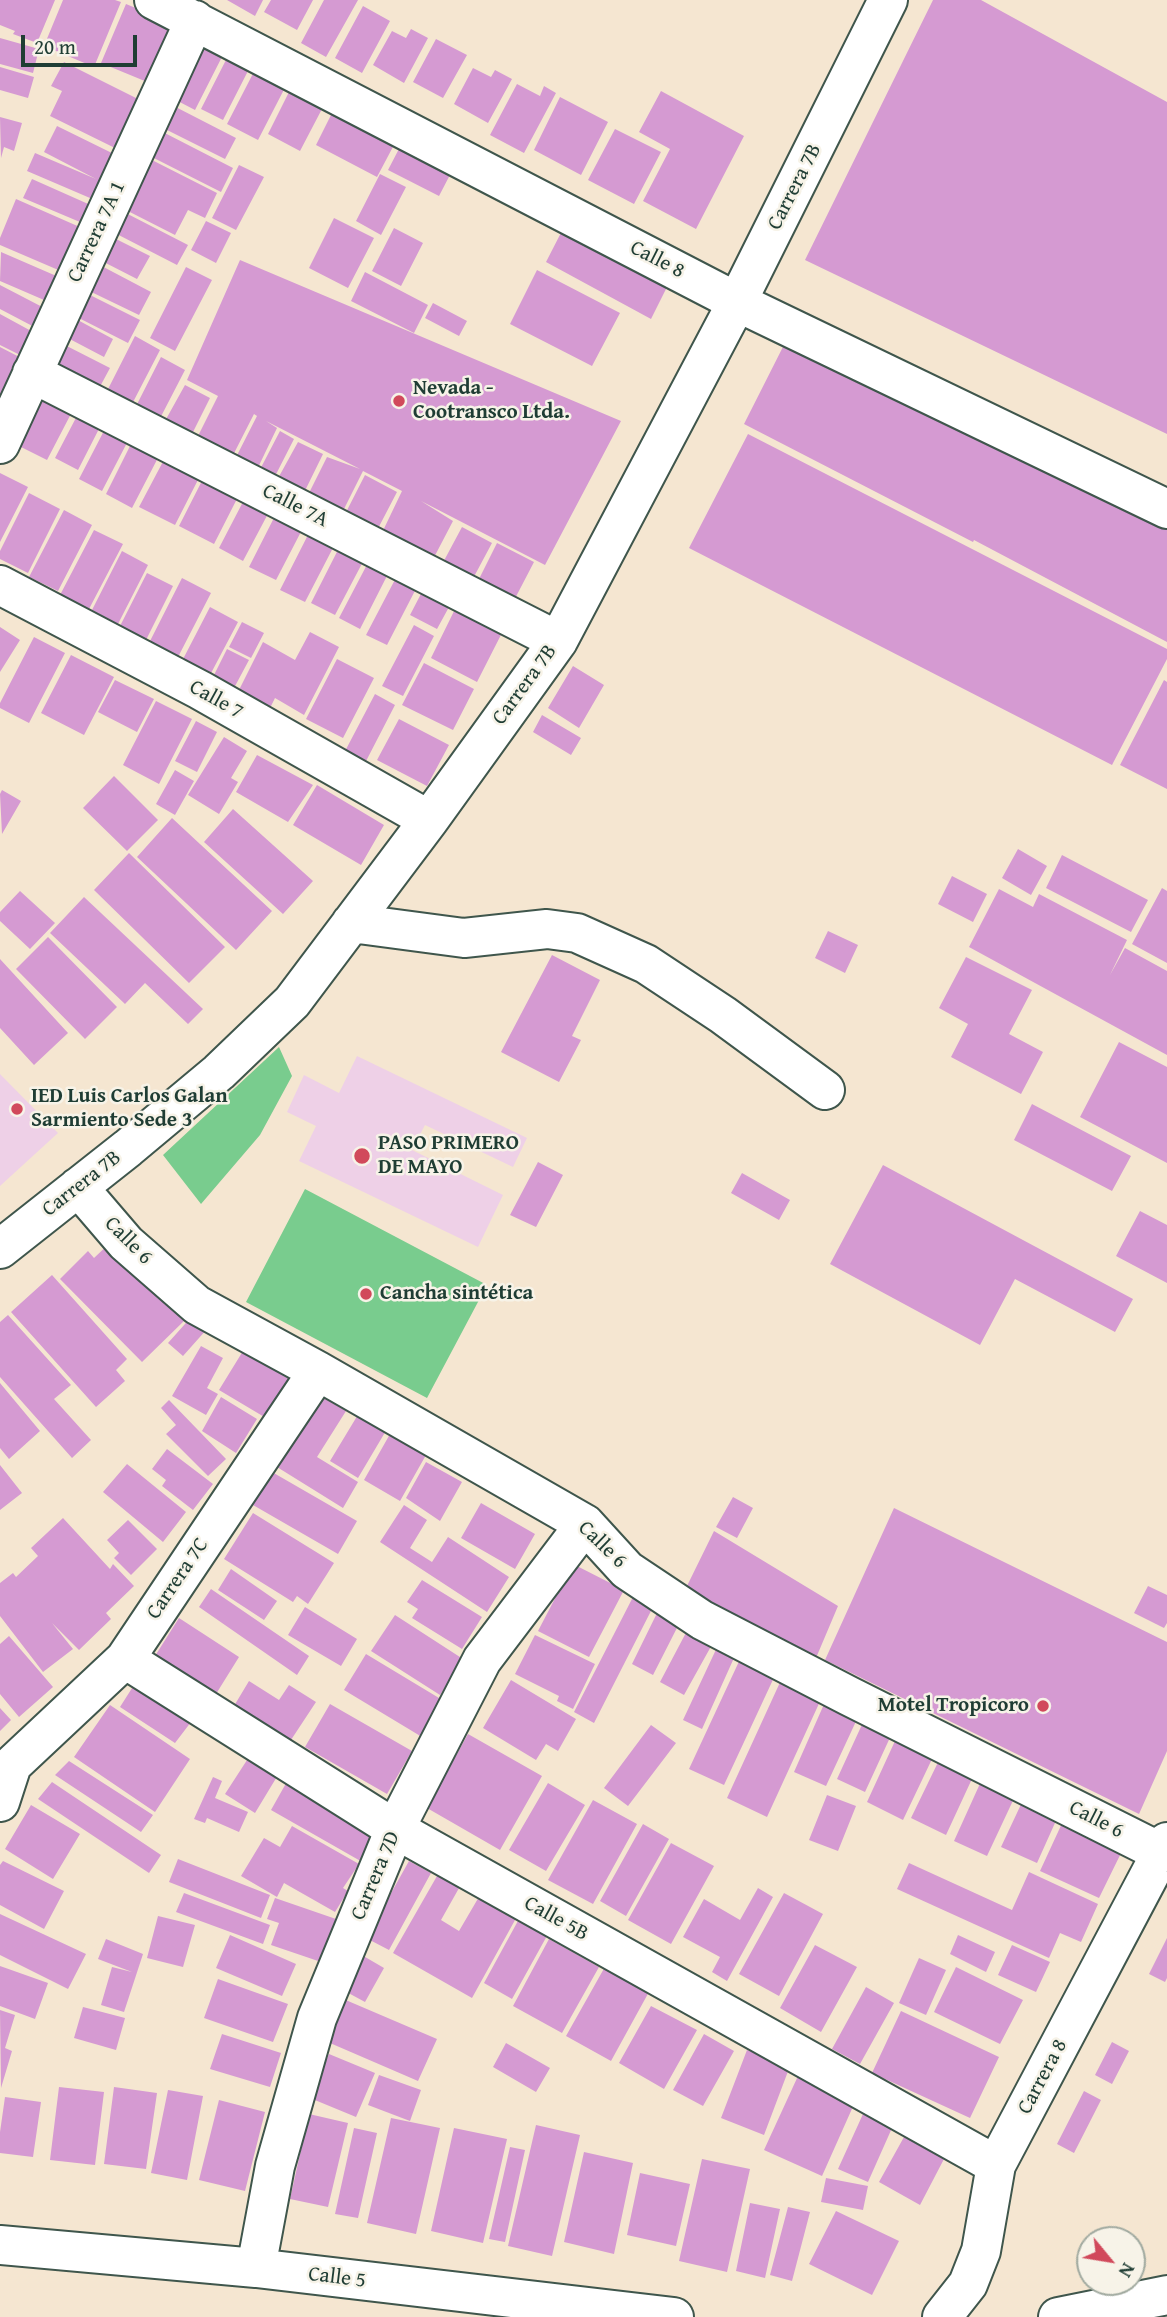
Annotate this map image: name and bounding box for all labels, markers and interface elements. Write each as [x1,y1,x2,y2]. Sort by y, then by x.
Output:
scale bar [24,21,140,65]
text: 20 m [34,31,76,62]
street label: Carrera 7B [763,140,827,234]
street label: Carrera 7A 1 [63,177,131,287]
street label: Calle 8 [626,236,688,284]
place label: Nevada - Cootransco Ltda. [413,376,570,426]
marker: Nevada - Cootransco Ltda. [391,393,407,409]
street label: Calle 7A [258,479,332,533]
street label: Carrera 7B [487,640,563,730]
street label: Calle 7 [185,675,247,725]
place label: IED Luis Carlos Galan Sarmiento Sede 3 [31,1084,228,1134]
marker: IED Luis Carlos Galan Sarmiento Sede 3 [9,1101,25,1117]
place label: PASO PRIMERO DE MAYO [378,1131,519,1181]
street label: Carrera 7B [38,1145,126,1223]
marker: PASO PRIMERO DE MAYO [352,1146,372,1166]
street label: Calle 6 [99,1212,157,1270]
place label: Cancha sintética [380,1281,533,1307]
marker: Cancha sintética [358,1286,374,1302]
street label: Calle 6 [572,1516,632,1574]
street label: Carrera 7C [142,1534,214,1624]
place label: Motel Tropicoro [878,1693,1029,1719]
marker: Motel Tropicoro [1035,1698,1051,1714]
street label: Calle 6 [1065,1796,1127,1844]
street label: Carrera 7D [346,1828,406,1924]
street label: Calle 5B [519,1891,593,1947]
street label: Carrera 8 [1013,2035,1073,2119]
north arrow [1076,2226,1146,2296]
text: N [1112,2258,1143,2283]
street label: Calle 5 [307,2262,367,2294]

